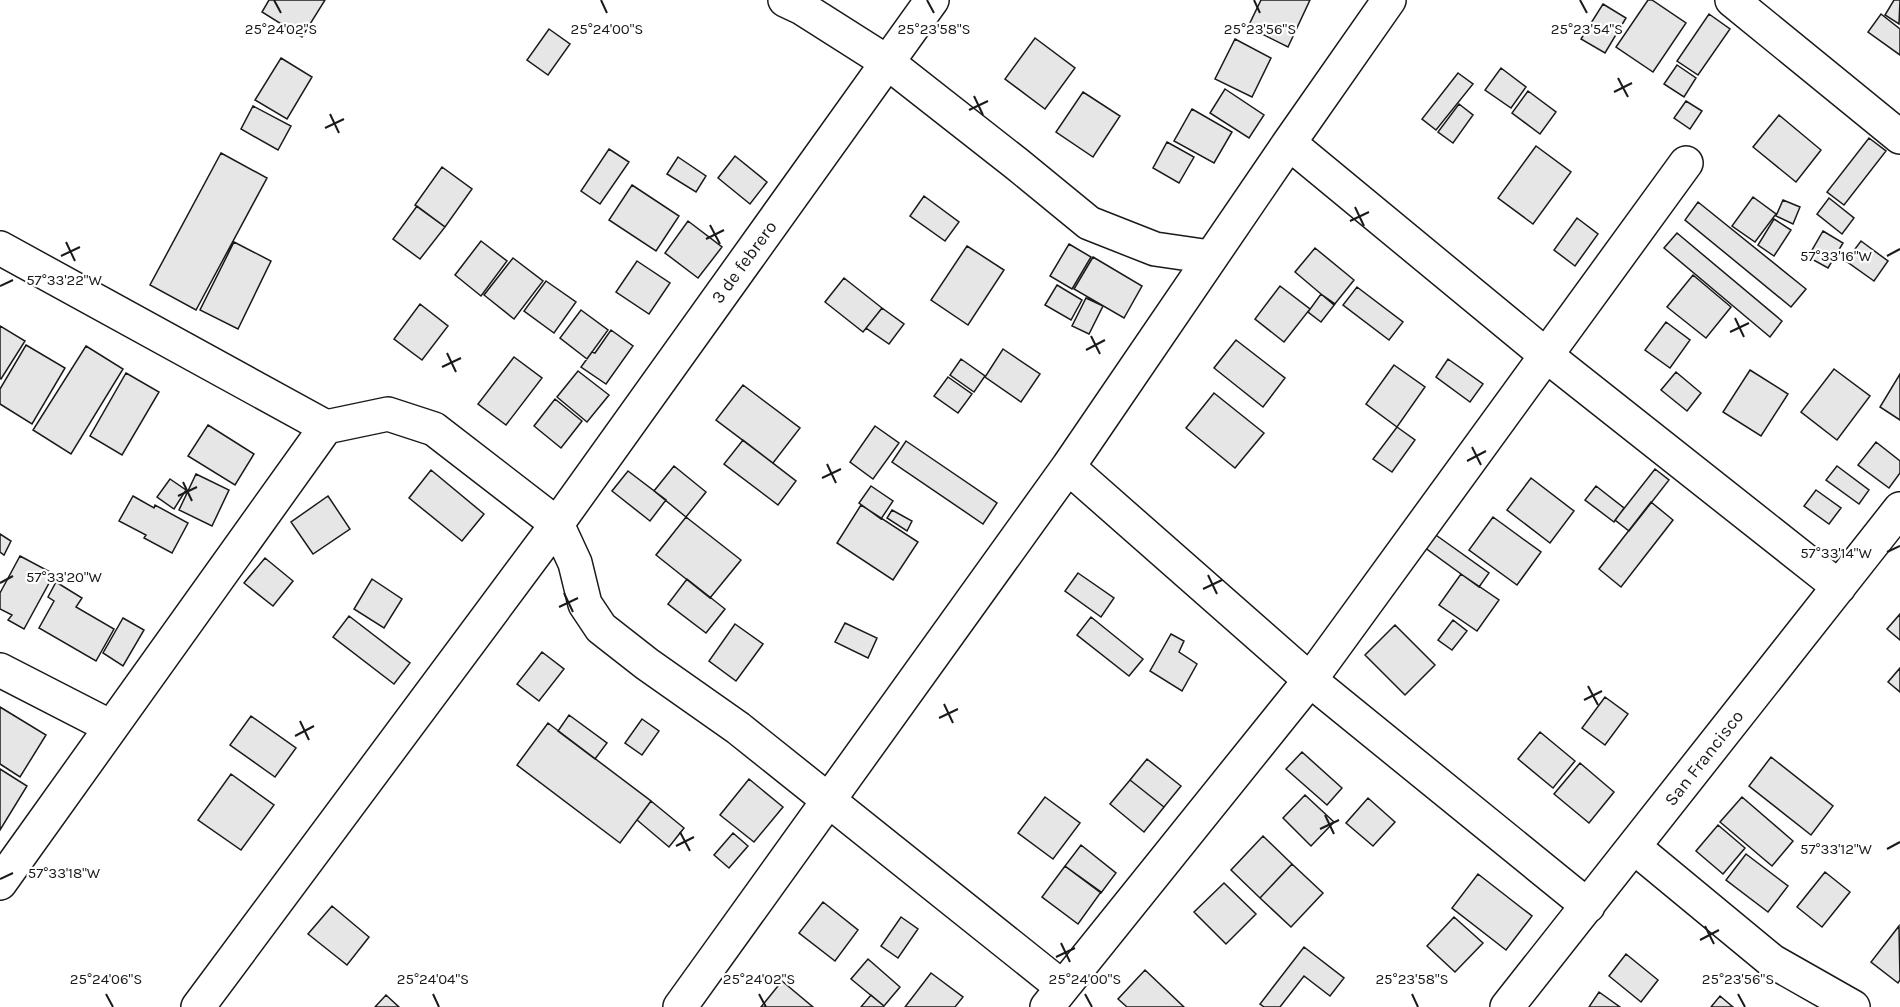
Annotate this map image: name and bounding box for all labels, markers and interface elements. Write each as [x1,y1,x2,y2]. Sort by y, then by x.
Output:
text: 25°24'02"S [245,20,317,38]
text: 25°24'00"S [571,20,643,38]
text: 25°23'58"S [897,20,971,38]
text: 25°23'56"S [1224,20,1296,38]
text: 25°23'54"S [1551,20,1623,38]
street label: 3 de febrero [707,216,781,308]
text: 57°33'16"W [1800,247,1873,265]
text: 57°33'22"W [26,271,102,289]
text: 57°33'14"W [1800,544,1872,562]
text: 57°33'20"W [26,568,103,586]
street label: San Francisco [1660,706,1748,810]
text: 57°33'12"W [1800,840,1873,858]
text: 57°33'18"W [28,864,101,882]
text: 25°24'06"S [70,970,142,988]
text: 25°24'04"S [397,970,469,988]
text: 25°24'02"S [723,970,795,988]
text: 25°24'00"S [1049,970,1121,988]
text: 25°23'58"S [1375,970,1449,988]
text: 25°23'56"S [1702,970,1774,988]

